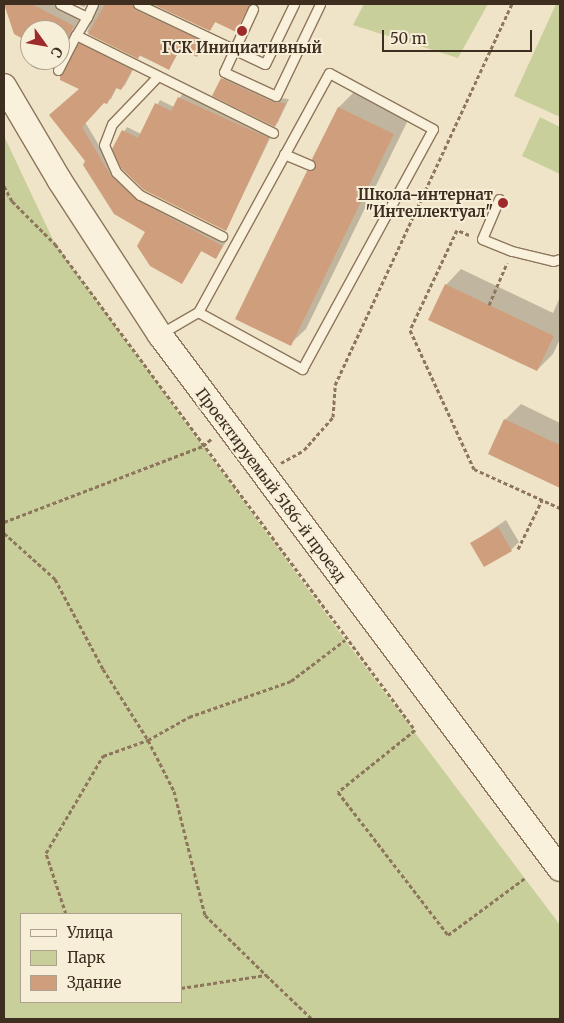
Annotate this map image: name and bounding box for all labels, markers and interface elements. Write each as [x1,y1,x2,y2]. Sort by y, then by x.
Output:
north arrow [20,20,70,70]
scale bar [384,20,534,52]
marker: ГСК Инициативный [236,25,248,37]
text: 50 m [390,29,427,48]
place label: ГСК Инициативный [162,39,322,57]
text: С [47,44,67,61]
place label: Школа-интернат "Интеллектуал" [358,185,493,220]
marker: Школа-интернат "Интеллектуал" [497,197,509,209]
street label: Проектируемый 5186-й проезд [192,385,350,585]
legend [20,913,182,1003]
text: Улица [67,923,113,942]
text: Парк [67,948,105,967]
text: Здание [67,973,121,992]

